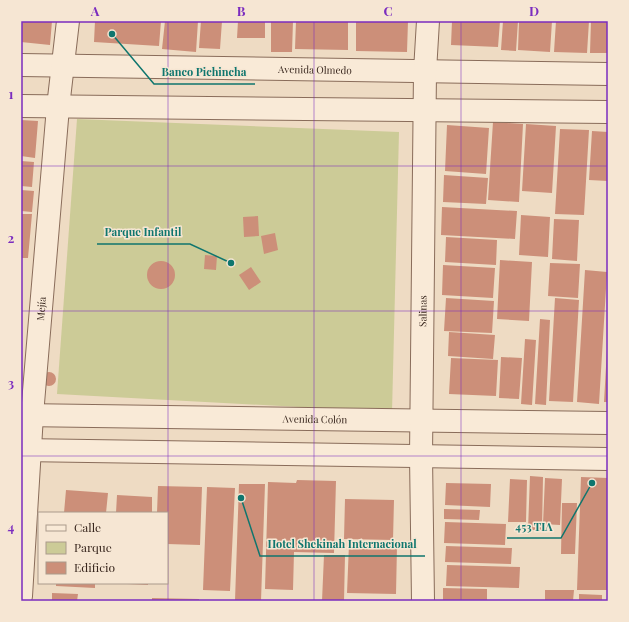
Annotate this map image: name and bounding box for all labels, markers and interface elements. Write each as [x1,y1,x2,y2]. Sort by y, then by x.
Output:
text: A [90,2,100,19]
text: B [237,2,246,19]
text: C [383,2,393,19]
text: D [529,2,539,19]
callout: Banco Pichincha [154,61,255,84]
street label: Avenida Olmedo [277,62,352,77]
text: Banco Pichincha [162,64,247,79]
text: 1 [9,85,14,102]
callout: Parque Infantil [97,221,190,244]
text: Parque Infantil [105,224,182,239]
text: 2 [8,229,15,246]
street label: Salinas [415,295,430,327]
street label: Mejía [33,296,49,321]
text: 3 [8,374,14,391]
street label: Avenida Colón [281,412,347,426]
legend [38,512,168,584]
callout: 453 TIA [507,515,561,538]
text: 4 [8,518,15,535]
text: Calle [74,519,101,535]
text: 453 TIA [515,519,553,534]
callout: Hotel Shekinah Internacional [260,533,425,556]
text: Hotel Shekinah Internacional [267,536,417,551]
text: Parque [74,539,112,555]
text: Edificio [74,559,116,575]

